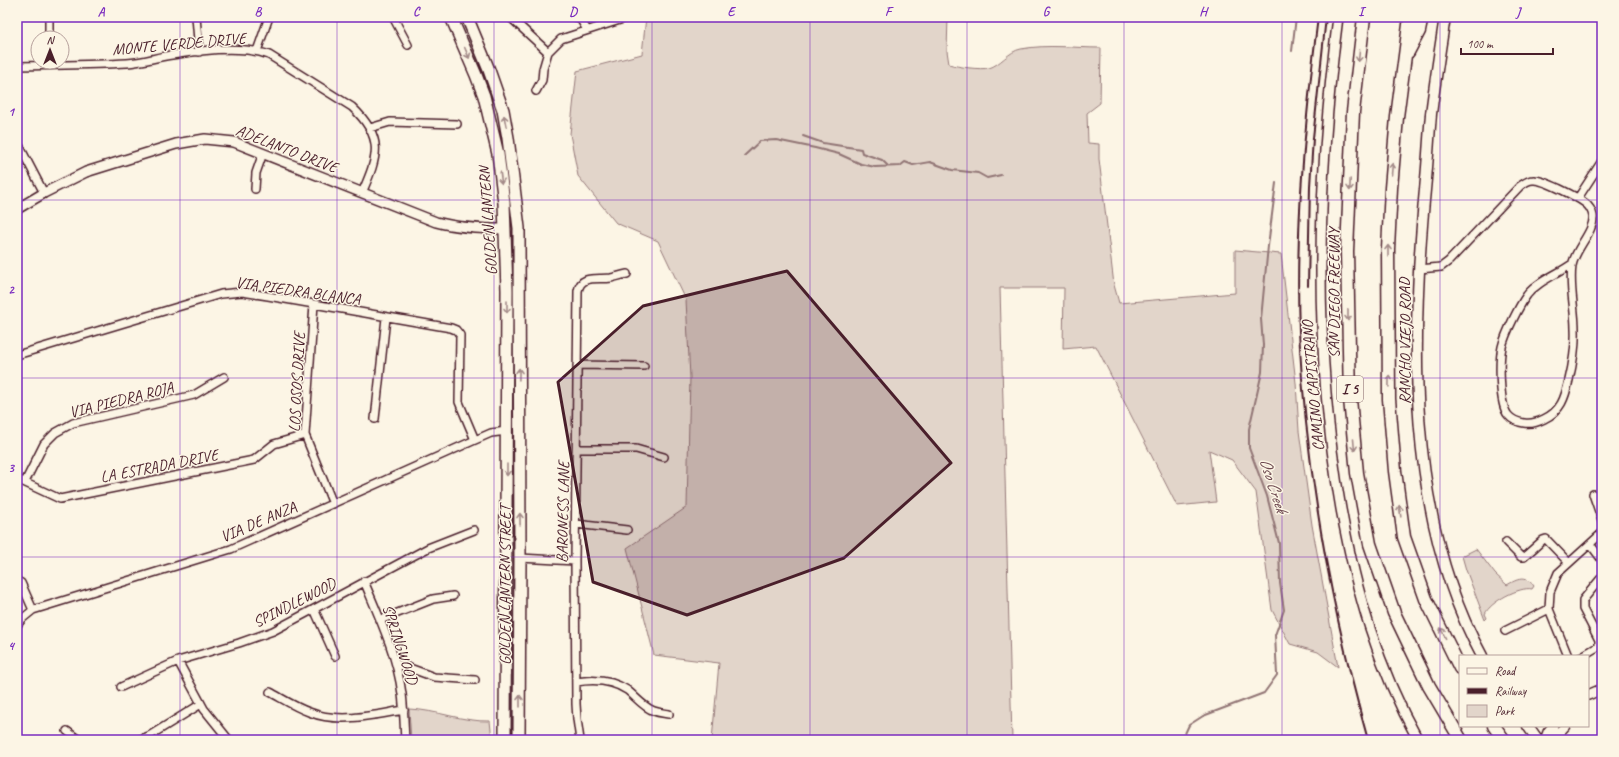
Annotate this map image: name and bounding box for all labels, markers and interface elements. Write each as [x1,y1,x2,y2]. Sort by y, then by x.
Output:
text: A [98,4,106,20]
text: B [255,4,263,20]
text: C [413,4,421,20]
text: D [569,4,578,20]
text: E [728,4,737,20]
text: F [885,4,894,20]
text: G [1043,4,1051,20]
text: H [1199,4,1209,20]
text: I [1358,4,1367,20]
text: J [1515,4,1522,20]
street label: MONTE VERDE DRIVE [112,28,249,60]
north arrow [30,30,70,70]
scale bar [1461,30,1553,56]
text: N [47,33,56,47]
text: 100 m [1467,36,1494,52]
one-way arrow [464,46,472,58]
one-way arrow [1356,49,1363,62]
text: 1 [8,104,16,120]
one-way arrow [500,115,508,128]
street label: ADELANTO DRIVE [233,120,343,178]
street label: GOLDEN LANTERN [474,163,502,276]
one-way arrow [1389,163,1396,176]
one-way arrow [497,171,505,184]
one-way arrow [1346,178,1353,191]
street label: SAN DIEGO FREEWAY [1324,225,1344,358]
one-way arrow [1384,245,1392,258]
street label: VIA PIEDRA BLANCA [234,272,362,310]
street label: RANCHO VIEJO ROAD [1395,276,1415,404]
text: 2 [8,282,15,298]
one-way arrow [503,300,511,313]
one-way arrow [1344,308,1352,321]
street label: CAMINO CAPISTRANO [1297,318,1329,452]
street label: LOS OSOS DRIVE [284,329,310,433]
one-way arrow [515,368,523,381]
one-way arrow [1385,375,1393,388]
road number: I 5 [1337,376,1363,402]
street label: VIA PIEDRA ROJA [67,377,176,423]
one-way arrow [1351,438,1358,451]
street label: LA ESTRADA DRIVE [99,444,222,487]
water label: Oso Creek [1255,455,1293,519]
street label: BARONESS LANE [552,459,574,563]
text: 3 [8,460,15,476]
one-way arrow [503,463,511,476]
street label: VIA DE ANZA [217,497,300,547]
street label: GOLDEN LANTERN STREET [495,501,515,665]
one-way arrow [1396,505,1404,518]
one-way arrow [516,513,524,526]
street label: SPINDLEWOOD [250,573,341,632]
street label: SPRINGWOOD [378,602,423,688]
one-way arrow [1439,627,1446,639]
text: 4 [8,638,16,654]
legend [1459,655,1589,727]
text: Road [1495,663,1517,679]
text: Railway [1495,683,1527,699]
one-way arrow [516,695,524,708]
text: Park [1495,703,1516,719]

